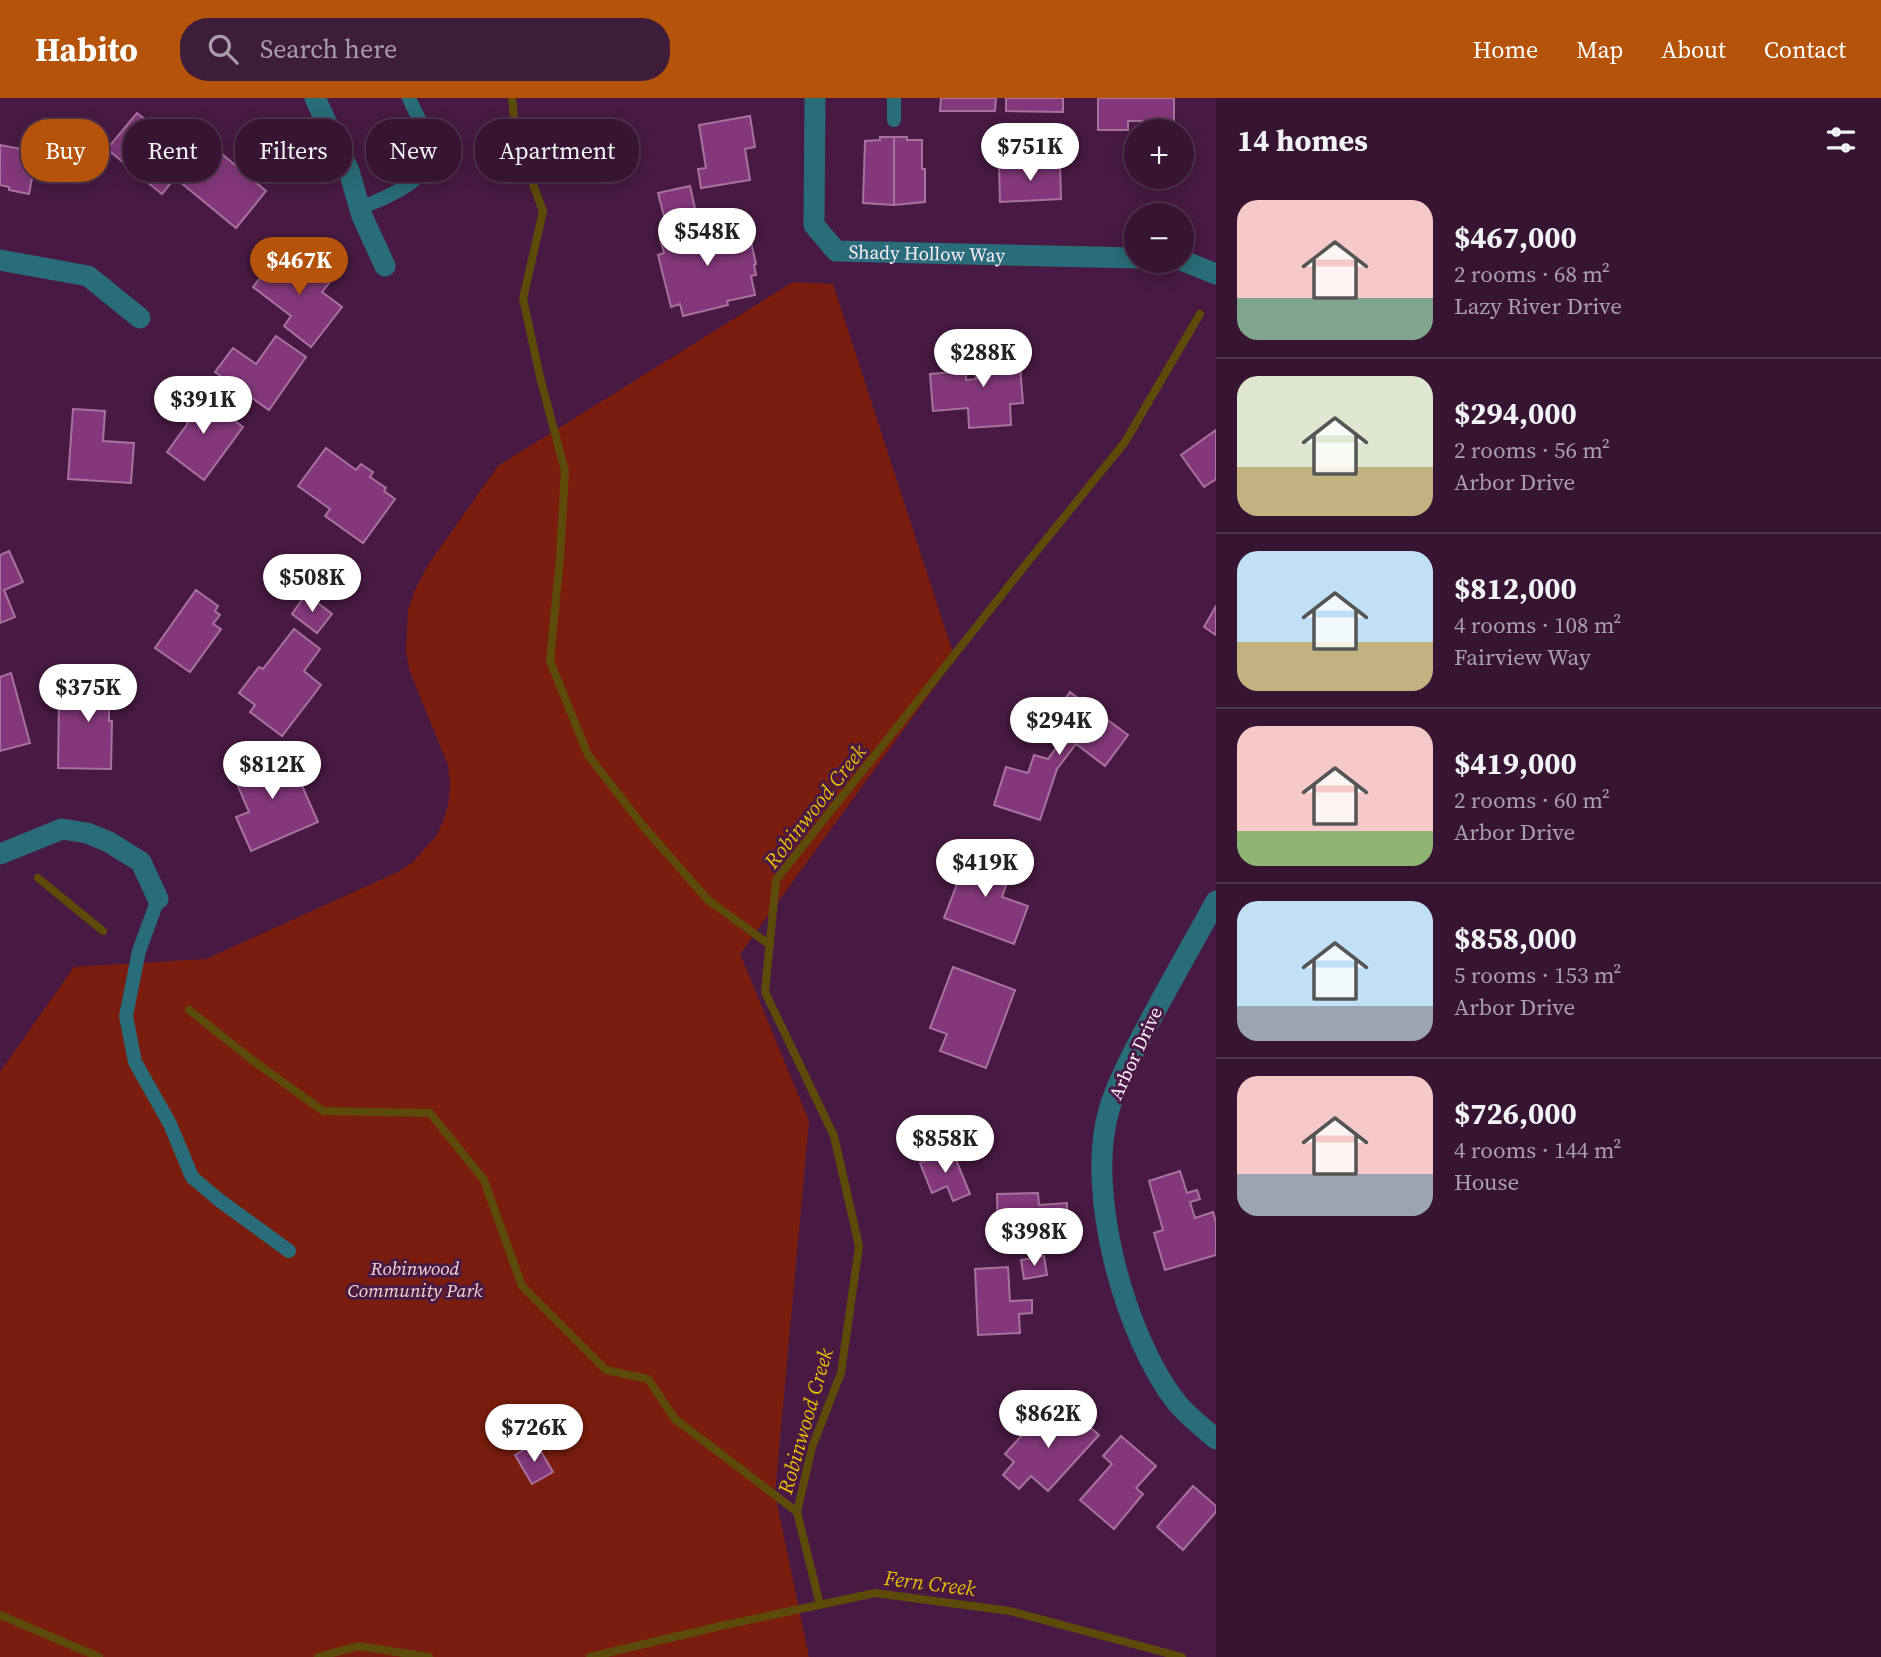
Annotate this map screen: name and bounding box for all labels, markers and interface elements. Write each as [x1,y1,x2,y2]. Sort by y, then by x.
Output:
search box [180,18,670,81]
text: Habito [35,27,138,72]
icon: search [204,30,242,68]
text: Search here [260,31,397,67]
text: Home [1473,33,1538,66]
text: Map [1576,33,1623,66]
text: About [1661,33,1726,66]
text: Contact [1764,33,1846,66]
chip: Buy [21,119,109,182]
chip: Rent [123,119,221,182]
chip: Filters [235,119,352,182]
chip: New [366,119,461,182]
chip: Apartment [475,119,639,182]
map controls [1124,119,1194,273]
button: + [1124,119,1194,189]
text: 14 homes [1237,120,1368,161]
icon: filters [1822,121,1860,159]
pin: $751K [981,123,1079,183]
text: $751K [997,130,1063,162]
button: − [1124,203,1194,273]
pin: $548K [658,208,756,268]
text: $548K [674,215,740,247]
text: $467,000 [1454,217,1577,258]
icon: home [1293,228,1377,312]
pin: $467K [250,238,348,297]
street label: Shady Hollow Way [848,238,1006,268]
text: $467K [266,244,332,276]
text: 2 rooms · 68 m² [1454,258,1610,290]
text: Lazy River Drive [1454,290,1622,322]
pin: $288K [934,330,1032,389]
text: $288K [950,336,1016,368]
pin: $391K [154,376,252,436]
text: $391K [170,383,236,415]
text: $294,000 [1454,393,1577,434]
icon: home [1293,404,1377,488]
text: 2 rooms · 56 m² [1454,434,1610,466]
text: Arbor Drive [1454,466,1575,498]
pin: $508K [263,554,361,614]
text: $508K [279,561,345,593]
text: $812,000 [1454,568,1577,609]
icon: home [1293,579,1377,663]
text: 4 rooms · 108 m² [1454,609,1621,641]
text: Fairview Way [1454,641,1591,673]
pin: $375K [39,664,137,724]
text: $375K [55,671,121,703]
pin: $294K [1010,698,1108,757]
text: $294K [1026,704,1092,736]
water label: Robinwood Creek [757,738,873,875]
pin: $812K [223,742,321,801]
text: $419,000 [1454,743,1577,784]
text: $812K [239,748,305,780]
icon: home [1293,754,1377,838]
text: 2 rooms · 60 m² [1454,784,1610,816]
text: Arbor Drive [1454,816,1575,848]
pin: $419K [936,840,1034,899]
text: $419K [952,846,1018,878]
text: $858,000 [1454,918,1577,959]
icon: home [1293,929,1377,1013]
text: 5 rooms · 153 m² [1454,959,1621,991]
text: Arbor Drive [1454,991,1575,1023]
street label: Arbor Drive [1102,1002,1168,1104]
text: $726,000 [1454,1093,1577,1134]
icon: home [1293,1104,1377,1188]
pin: $858K [896,1116,994,1175]
text: $858K [912,1122,978,1154]
text: 4 rooms · 144 m² [1454,1134,1621,1166]
text: House [1454,1166,1519,1198]
pin: $398K [985,1208,1083,1268]
text: $398K [1001,1215,1067,1247]
park label: Robinwood Community Park [347,1255,483,1303]
water label: Robinwood Creek [770,1345,840,1498]
pin: $862K [999,1390,1097,1450]
text: $862K [1015,1397,1081,1429]
pin: $726K [485,1404,583,1464]
text: $726K [501,1411,567,1443]
water label: Fern Creek [882,1563,977,1603]

